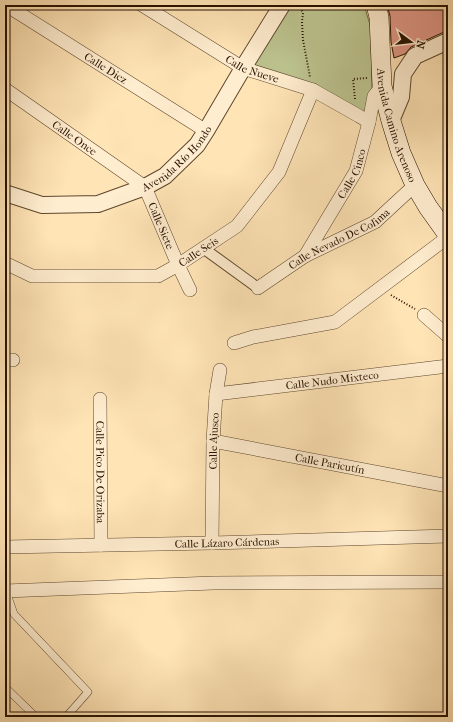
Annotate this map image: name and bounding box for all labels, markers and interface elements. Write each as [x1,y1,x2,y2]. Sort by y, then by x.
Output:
north arrow [391,22,431,62]
text: N [413,39,428,51]
street label: Calle Diez [82,50,130,87]
street label: Calle Nueve [223,53,281,86]
street label: Avenida Camino Arenoso [374,67,419,185]
street label: Calle Once [49,118,100,159]
street label: Avenida Río Hondo [139,123,215,195]
street label: Calle Cinco [335,147,369,201]
street label: Calle Siete [145,200,177,252]
street label: Calle Nevado De Colima [286,205,393,272]
street label: Calle Seis [176,234,221,270]
street label: Calle Nudo Mixteco [285,368,380,393]
street label: Calle Ajusco [207,412,222,470]
street label: Calle Pico De Orizaba [93,421,107,524]
street label: Calle Paricutín [294,451,366,477]
street label: Calle Lázaro Cárdenas [174,535,279,551]

